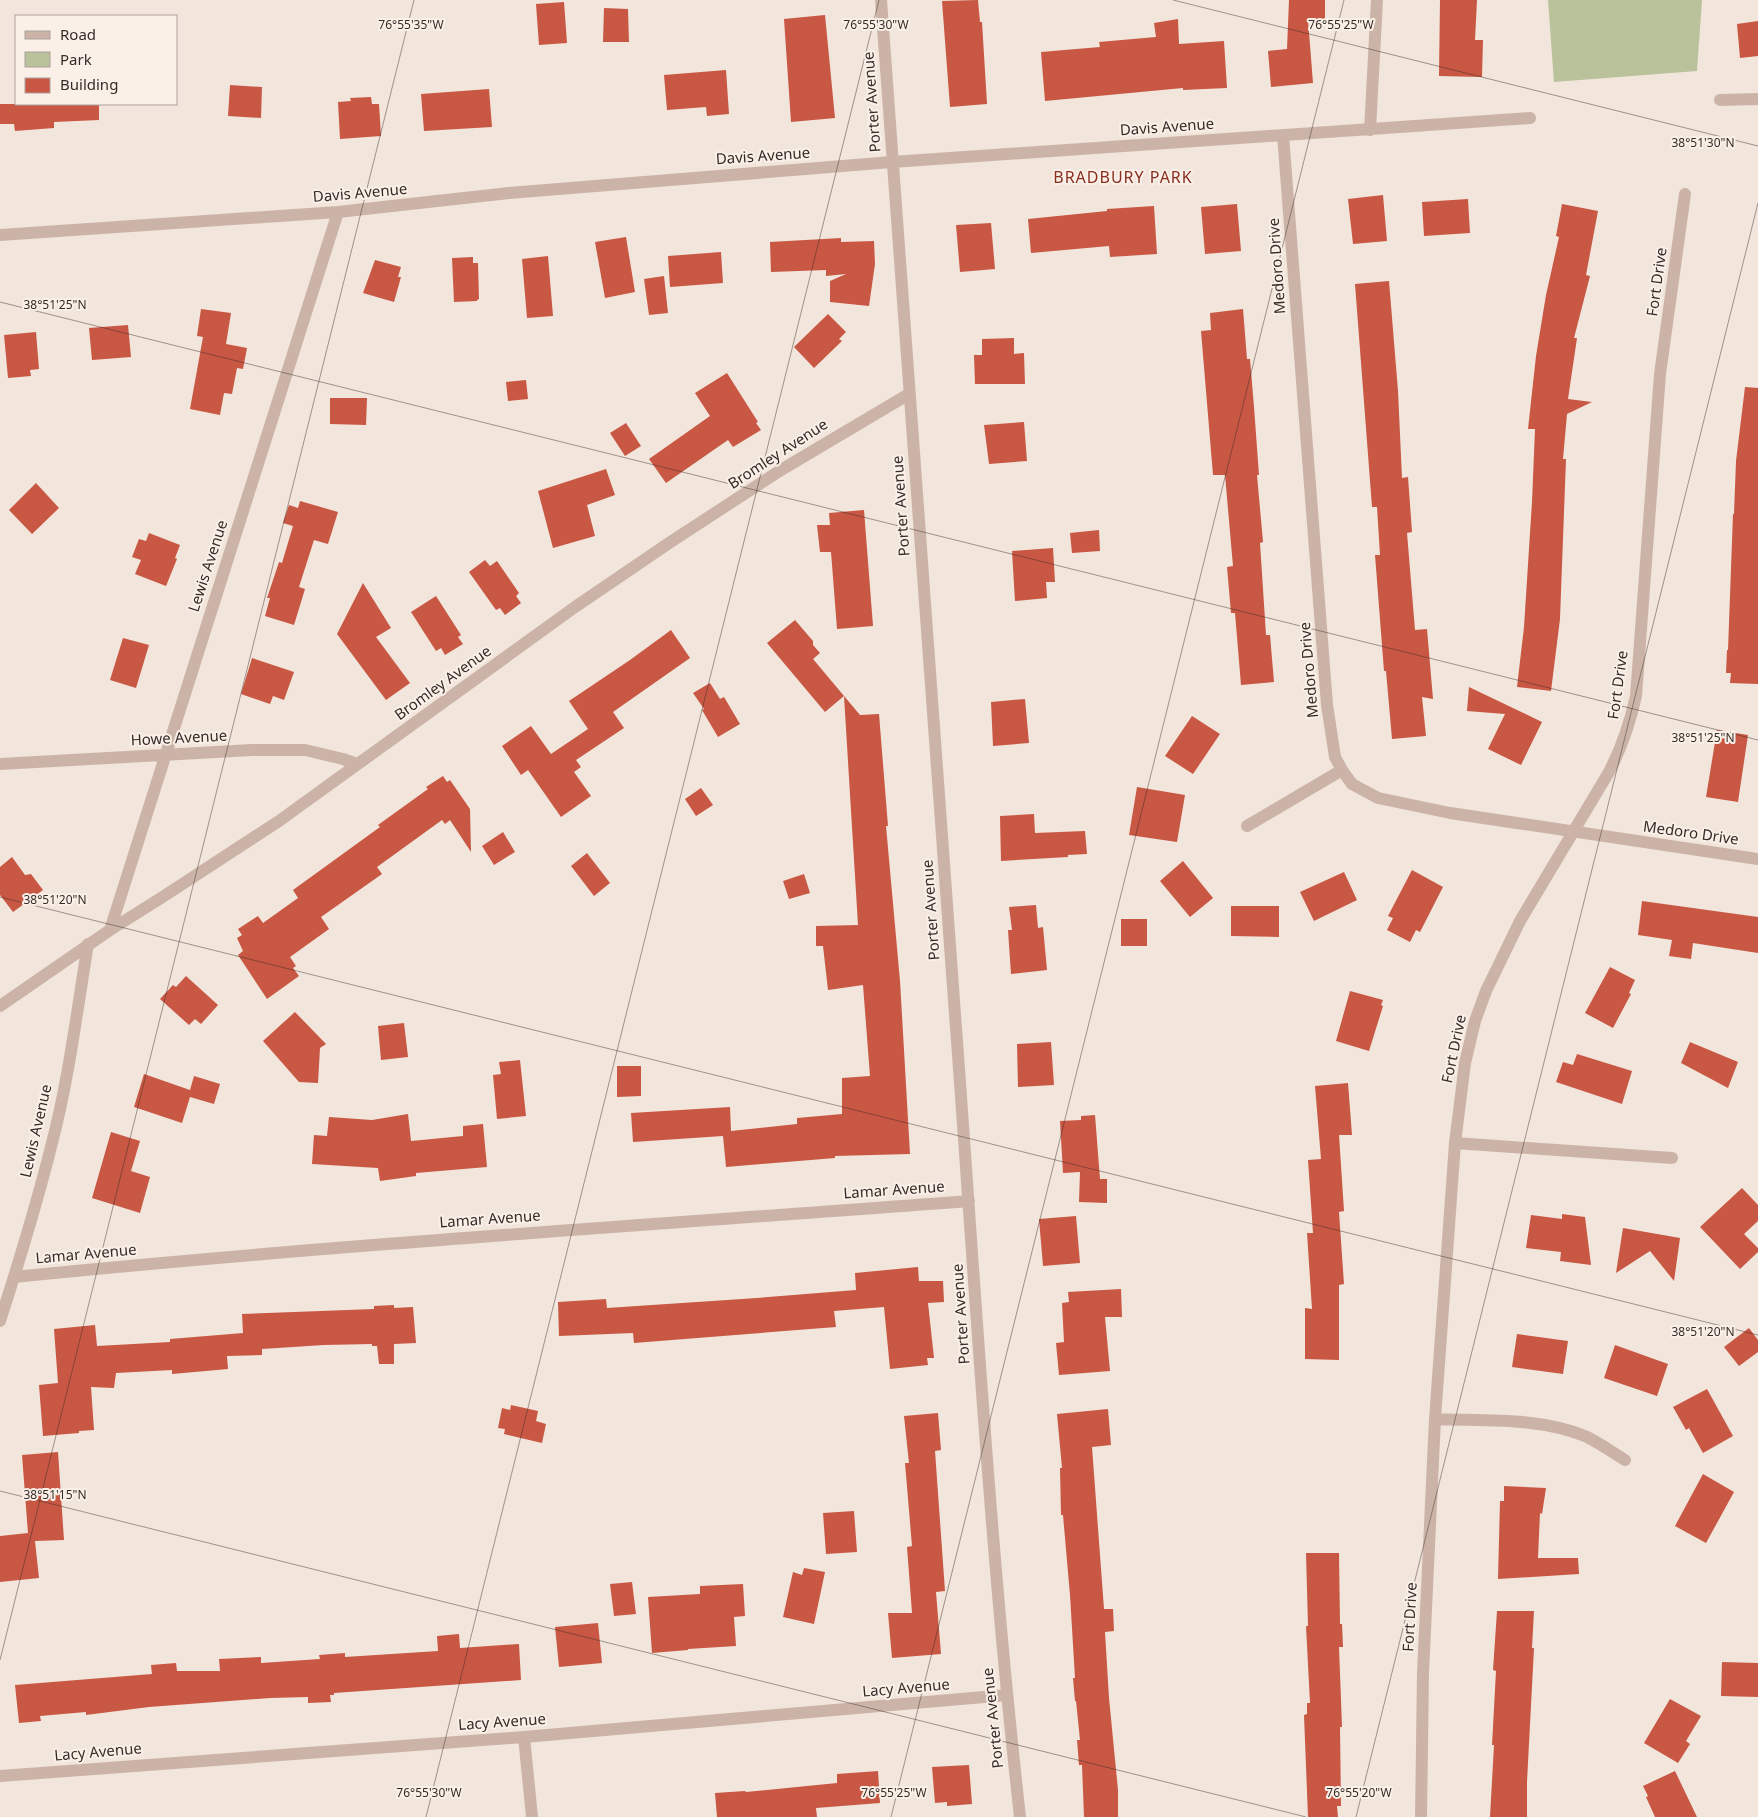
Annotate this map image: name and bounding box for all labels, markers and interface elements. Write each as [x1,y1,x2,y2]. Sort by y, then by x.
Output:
legend [15,15,178,105]
text: 76°55'35"W [378,16,444,33]
text: 76°55'30"W [843,16,909,33]
text: 76°55'25"W [1308,16,1374,33]
text: Road [60,24,96,44]
text: Park [60,49,92,69]
street label: Porter Avenue [858,51,885,153]
text: Building [60,74,118,94]
street label: Davis Avenue [1119,113,1215,139]
text: 38°51'30"N [1671,134,1735,151]
street label: Davis Avenue [715,142,811,168]
district label: BRADBURY PARK [1053,166,1193,188]
street label: Davis Avenue [312,178,408,206]
street label: Medoro Drive [1263,217,1289,315]
street label: Fort Drive [1641,246,1671,318]
text: 38°51'25"N [23,296,87,313]
street label: Bromley Avenue [724,413,831,493]
street label: Porter Avenue [887,455,914,557]
street label: Lewis Avenue [183,517,231,614]
street label: Medoro Drive [1294,621,1322,719]
street label: Bromley Avenue [390,640,495,724]
street label: Fort Drive [1602,649,1632,721]
street label: Howe Avenue [130,724,228,750]
text: 38°51'25"N [1671,729,1735,746]
street label: Medoro Drive [1642,815,1740,849]
street label: Porter Avenue [917,859,944,961]
text: 38°51'20"N [23,891,87,908]
street label: Fort Drive [1436,1013,1470,1085]
street label: Lewis Avenue [15,1082,56,1180]
street label: Lamar Avenue [843,1175,945,1203]
street label: Lamar Avenue [439,1204,541,1232]
street label: Lamar Avenue [34,1239,137,1267]
street label: Porter Avenue [947,1263,974,1365]
text: 38°51'20"N [1671,1323,1735,1340]
text: 38°51'15"N [23,1486,87,1503]
street label: Fort Drive [1397,1582,1421,1652]
street label: Porter Avenue [977,1667,1007,1769]
street label: Lacy Avenue [861,1673,950,1701]
street label: Lacy Avenue [457,1708,546,1734]
street label: Lacy Avenue [53,1737,142,1765]
text: 76°55'30"W [396,1784,462,1801]
text: 76°55'25"W [861,1784,927,1801]
text: 76°55'20"W [1326,1784,1392,1801]

